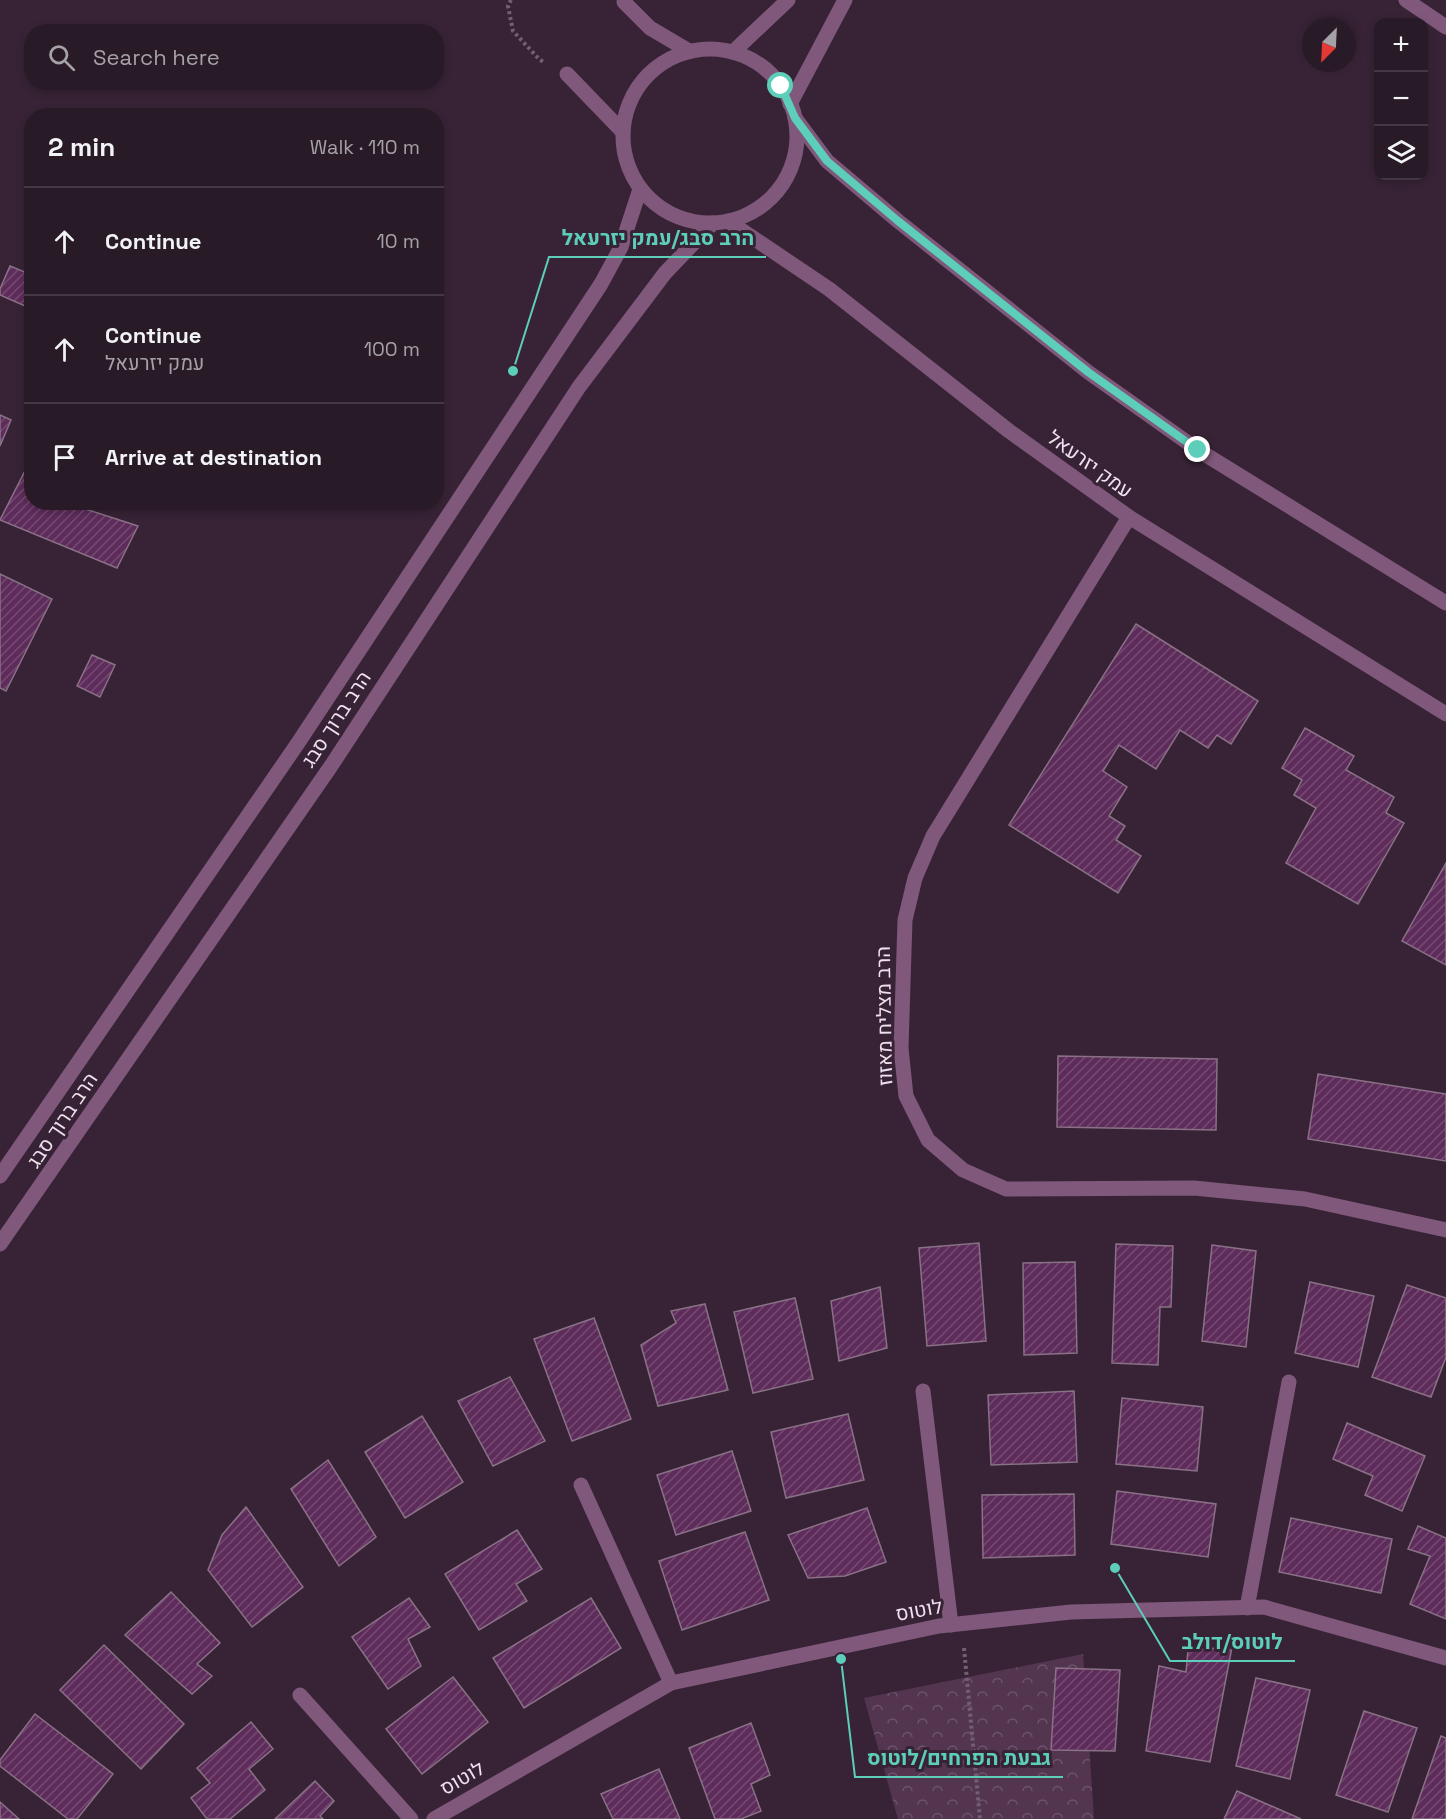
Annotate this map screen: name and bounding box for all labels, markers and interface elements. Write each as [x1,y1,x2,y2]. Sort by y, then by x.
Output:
north arrow [1302,18,1356,72]
map controls [1374,18,1428,180]
button: + [1374,18,1428,72]
search box [24,24,444,90]
icon: search [45,41,78,74]
text: Search here [93,43,220,71]
route start [767,72,793,98]
button: − [1374,72,1428,126]
button: layers [1374,126,1428,180]
text: 2 min [48,130,115,164]
text: Walk · 110 m [310,134,420,160]
callout: הרב סבג/עמק יזרעאל [549,218,766,257]
text: הרב סבג/עמק יזרעאל [562,224,754,251]
icon: ahead [48,225,81,258]
text: Continue [105,227,201,255]
text: 10 m [376,228,420,254]
text: Continue [105,321,201,349]
icon: ahead [48,333,81,366]
text: 100 m [364,336,420,362]
text: עמק יזרעאל [105,350,204,376]
street label: עמק יזרעאל [1042,424,1138,504]
route end [1184,436,1210,462]
icon: arrive [48,441,81,474]
text: Arrive at destination [105,443,322,471]
street label: הרב ברוך סבג [295,666,377,772]
street label: הרב מצליח מאזוז [870,946,898,1086]
street label: הרב ברוך סבג [21,1067,103,1173]
street label: לוטוס [894,1593,944,1627]
callout: לוטוס/דולב [1170,1622,1295,1661]
text: לוטוס/דולב [1181,1628,1283,1655]
callout: גבעת הפרחים/לוטוס [855,1738,1063,1777]
text: גבעת הפרחים/לוטוס [867,1744,1051,1771]
street label: לוטוס [435,1755,489,1801]

